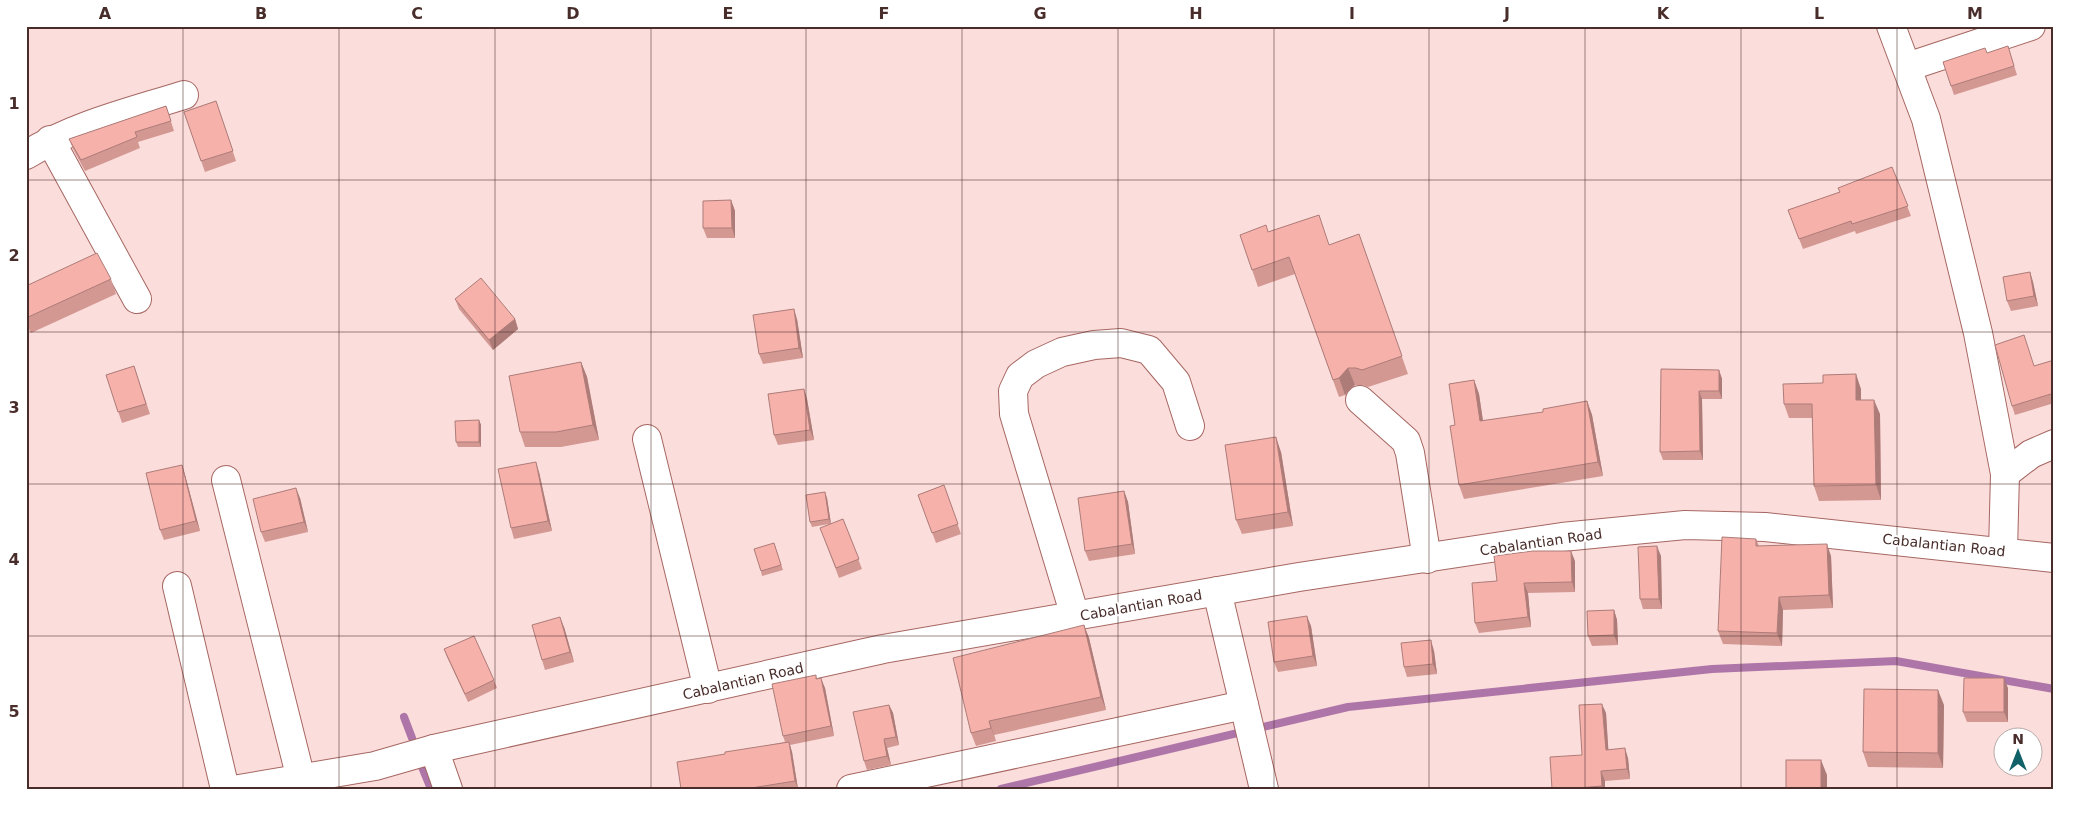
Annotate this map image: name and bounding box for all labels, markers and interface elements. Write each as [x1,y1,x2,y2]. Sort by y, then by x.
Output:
text: A [99,4,112,23]
text: B [255,4,267,23]
text: C [411,4,423,23]
text: D [566,4,580,23]
text: E [723,4,733,23]
text: F [879,4,889,23]
text: G [1033,4,1047,23]
text: H [1189,4,1203,23]
text: I [1349,4,1355,23]
text: J [1503,4,1510,23]
text: K [1657,4,1670,23]
text: L [1814,4,1824,23]
text: M [1967,4,1983,23]
text: 1 [8,94,20,113]
text: 2 [8,246,20,265]
text: 3 [8,398,20,417]
street label: Cabalantian Road [1479,525,1603,559]
street label: Cabalantian Road [1882,531,2006,559]
text: 4 [8,550,20,569]
street label: Cabalantian Road [1079,586,1203,624]
street label: Cabalantian Road [681,659,805,703]
text: 5 [8,702,20,721]
north arrow [1992,728,2042,778]
text: N [2012,731,2024,747]

